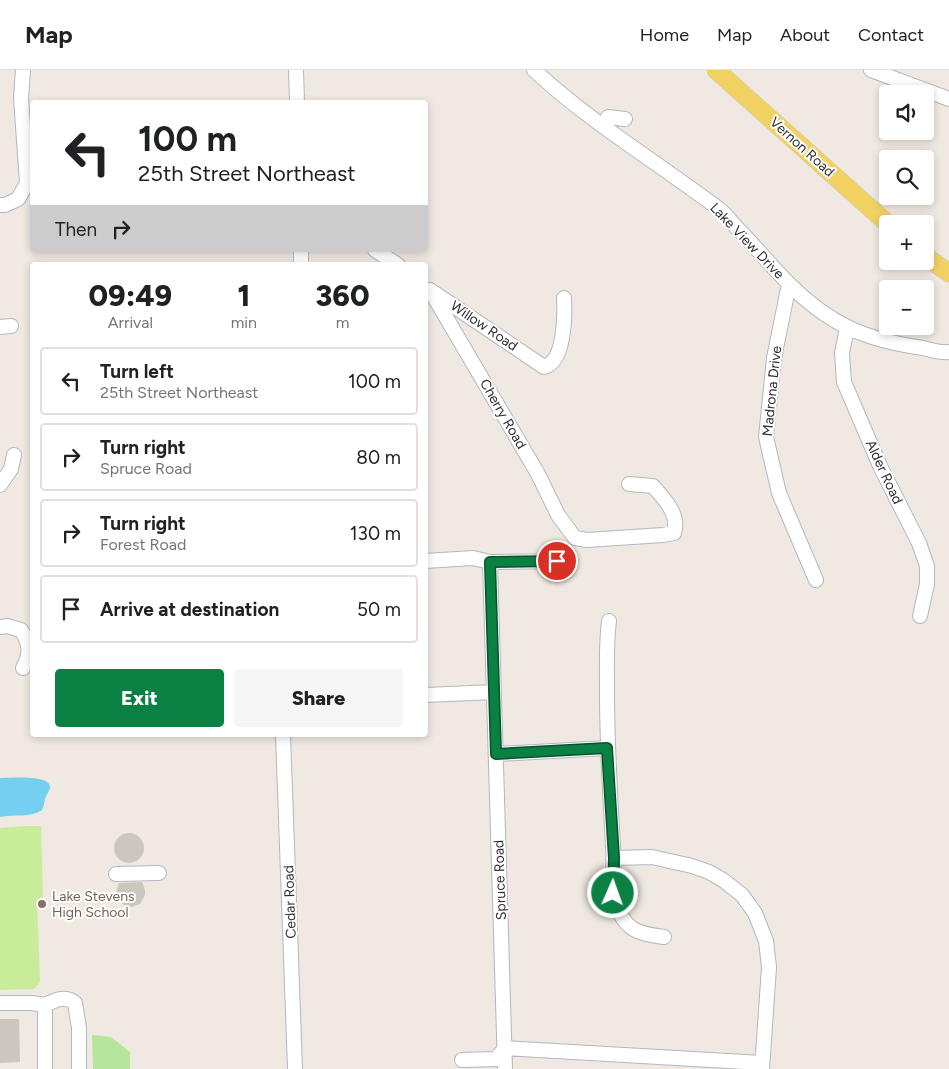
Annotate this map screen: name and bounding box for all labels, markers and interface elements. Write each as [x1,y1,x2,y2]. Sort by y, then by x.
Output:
text: Map [25,20,73,49]
text: Home [640,24,689,46]
text: Map [717,24,752,46]
text: About [780,24,830,46]
text: Contact [858,24,924,46]
map controls [879,85,934,335]
button: sound [879,85,934,140]
street label: Vernon Road [766,114,838,180]
text: 100 m [138,118,237,160]
icon: left [55,120,120,185]
button: search [879,150,934,205]
text: 25th Street Northeast [138,160,356,187]
street label: Lake View Drive [706,199,788,283]
icon: right [107,215,135,243]
button: + [879,215,934,270]
text: Then [55,218,97,241]
text: 09:49 [89,277,172,314]
text: 1 [237,277,250,314]
text: 360 [315,277,369,314]
button: − [879,280,934,335]
street label: Willow Road [447,297,521,355]
text: Arrival [108,313,153,332]
text: min [231,313,257,332]
text: m [336,313,349,332]
street label: Madrona Drive [759,345,785,437]
text: Turn left [100,360,174,383]
icon: left [57,367,85,395]
text: 100 m [348,370,401,393]
street label: Cherry Road [476,376,530,452]
text: 25th Street Northeast [100,383,258,402]
text: Turn right [100,436,186,459]
street label: Alder Road [862,437,906,507]
icon: right [57,443,85,471]
text: 80 m [356,446,401,469]
text: Spruce Road [100,459,192,478]
text: Turn right [100,512,186,535]
icon: right [57,519,85,547]
text: 130 m [350,522,401,545]
text: Forest Road [100,535,186,554]
pin [536,540,578,582]
icon: arrive [543,547,571,575]
icon: arrive [57,595,85,623]
text: Arrive at destination [100,598,279,621]
text: 50 m [357,598,401,621]
button: Exit [55,669,224,727]
button: Share [234,669,403,727]
street label: Spruce Road [490,840,510,920]
street label: Cedar Road [280,865,300,939]
position arrow [586,866,638,918]
place label: Lake Stevens High School [52,888,135,921]
marker: Lake Stevens High School [36,898,48,910]

